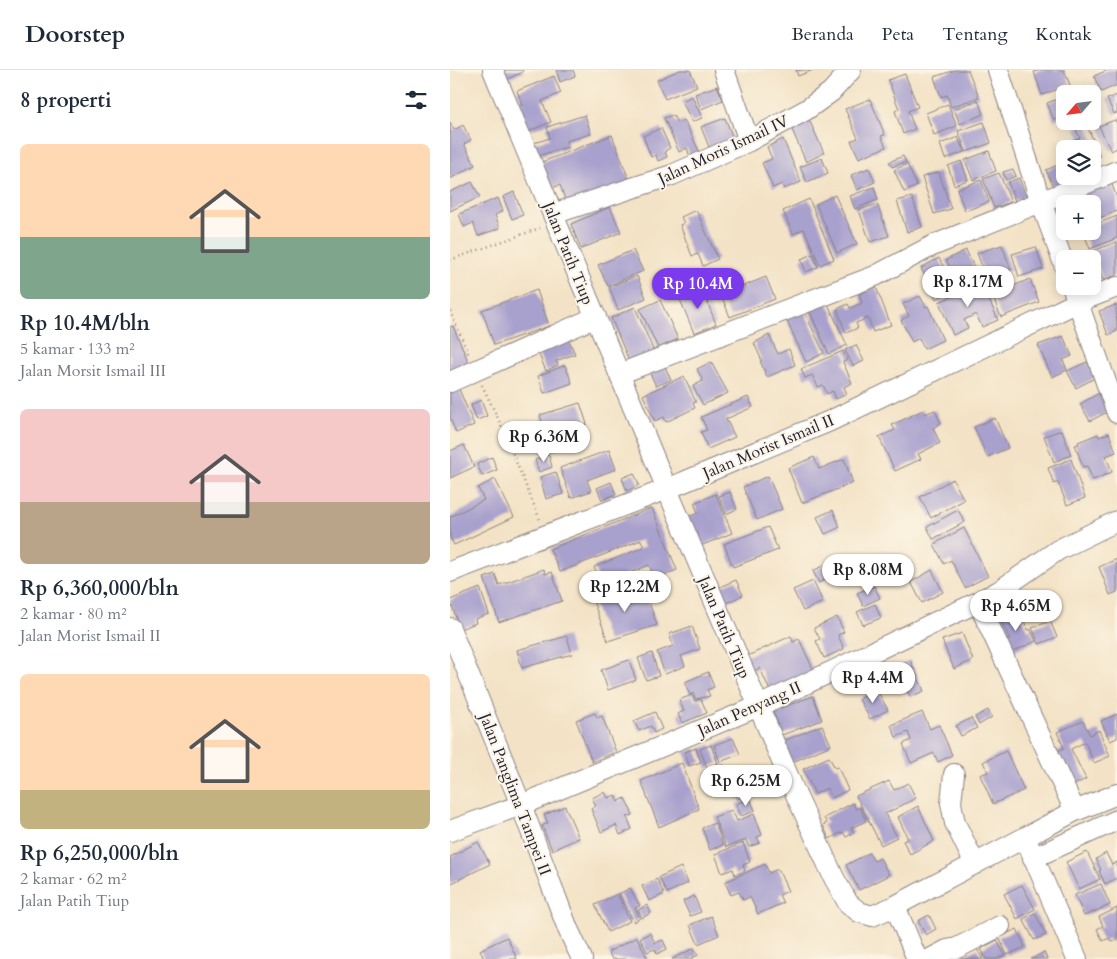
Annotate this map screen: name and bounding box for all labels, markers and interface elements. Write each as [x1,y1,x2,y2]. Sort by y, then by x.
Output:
text: Doorstep [25,18,125,51]
text: Beranda [792,22,854,47]
text: Peta [882,22,914,47]
text: Tentang [942,22,1008,47]
text: Kontak [1036,22,1092,47]
north arrow [1056,85,1101,130]
map controls [1056,85,1101,295]
text: 8 properti [20,86,112,115]
icon: filters [402,86,430,114]
street label: Jalan Moris Ismail IV [653,110,793,191]
button: layers [1056,140,1101,185]
icon: home [180,176,270,266]
button: + [1056,195,1101,240]
street label: Jalan Patih Tiup [537,197,599,308]
button: − [1056,250,1101,295]
pin: Rp 8.17M [916,266,1020,308]
pin: Rp 10.4M [646,268,750,310]
text: Rp 8.17M [933,271,1003,293]
text: Rp 10.4M [663,273,733,295]
text: Rp 10.4M/bln [20,309,150,338]
text: 5 kamar · 133 m² [20,338,135,360]
text: Jalan Morsit Ismail III [20,360,166,382]
street label: Jalan Morist Ismail II [698,409,837,485]
pin: Rp 6.36M [492,420,596,463]
text: Rp 6.36M [509,426,579,448]
icon: home [180,441,270,531]
pin: Rp 8.08M [816,554,920,596]
text: Rp 8.08M [833,559,903,581]
pin: Rp 12.2M [573,570,677,613]
street label: Jalan Patih Tiup [692,571,756,682]
text: Rp 6,360,000/bln [20,574,179,603]
text: Rp 12.2M [590,576,660,598]
pin: Rp 4.65M [964,590,1068,632]
text: Rp 4.65M [981,595,1051,617]
text: 2 kamar · 80 m² [20,603,126,625]
text: Jalan Morist Ismail II [20,625,161,647]
pin: Rp 4.4M [827,662,919,704]
text: Rp 4.4M [842,667,904,689]
street label: Jalan Penyang II [692,676,805,742]
icon: home [180,706,270,796]
street label: Jalan Panglima Tampei II [473,708,556,879]
pin: Rp 6.25M [694,764,798,807]
text: Rp 6.25M [711,770,781,792]
text: Rp 6,250,000/bln [20,839,179,868]
text: 2 kamar · 62 m² [20,868,126,890]
text: Jalan Patih Tiup [20,890,129,912]

